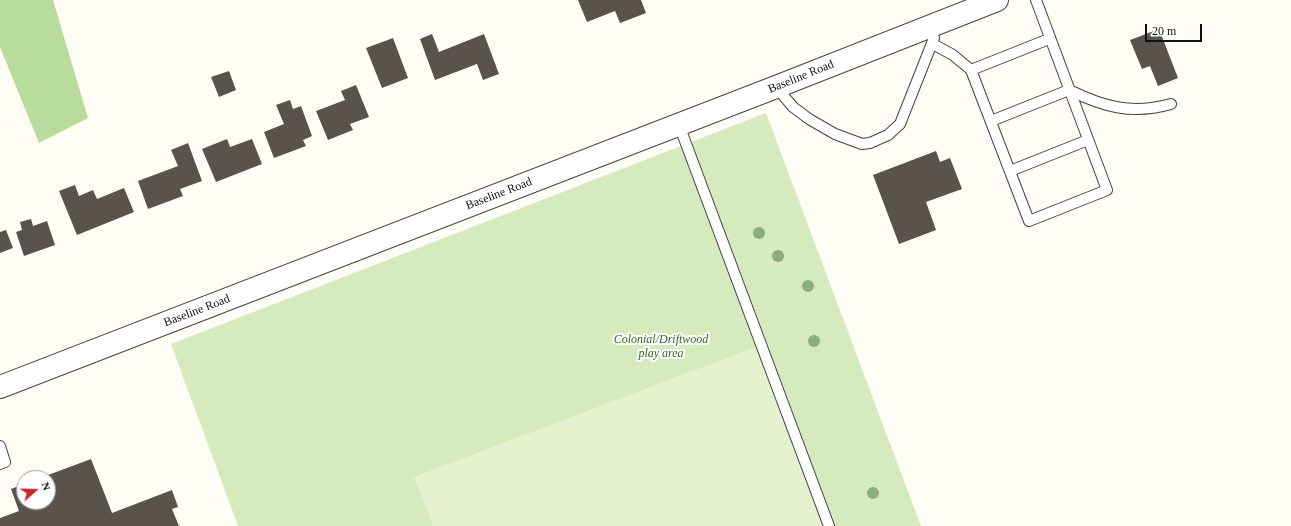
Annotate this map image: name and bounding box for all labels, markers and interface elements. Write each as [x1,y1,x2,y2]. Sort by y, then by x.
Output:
scale bar [1147,16,1204,42]
text: 20 m [1152,24,1176,38]
street label: Baseline Road [766,57,836,97]
street label: Baseline Road [464,175,534,213]
street label: Baseline Road [162,292,232,330]
park label: Colonial/Driftwood play area [614,333,708,361]
north arrow [16,470,56,510]
text: N [39,480,53,492]

